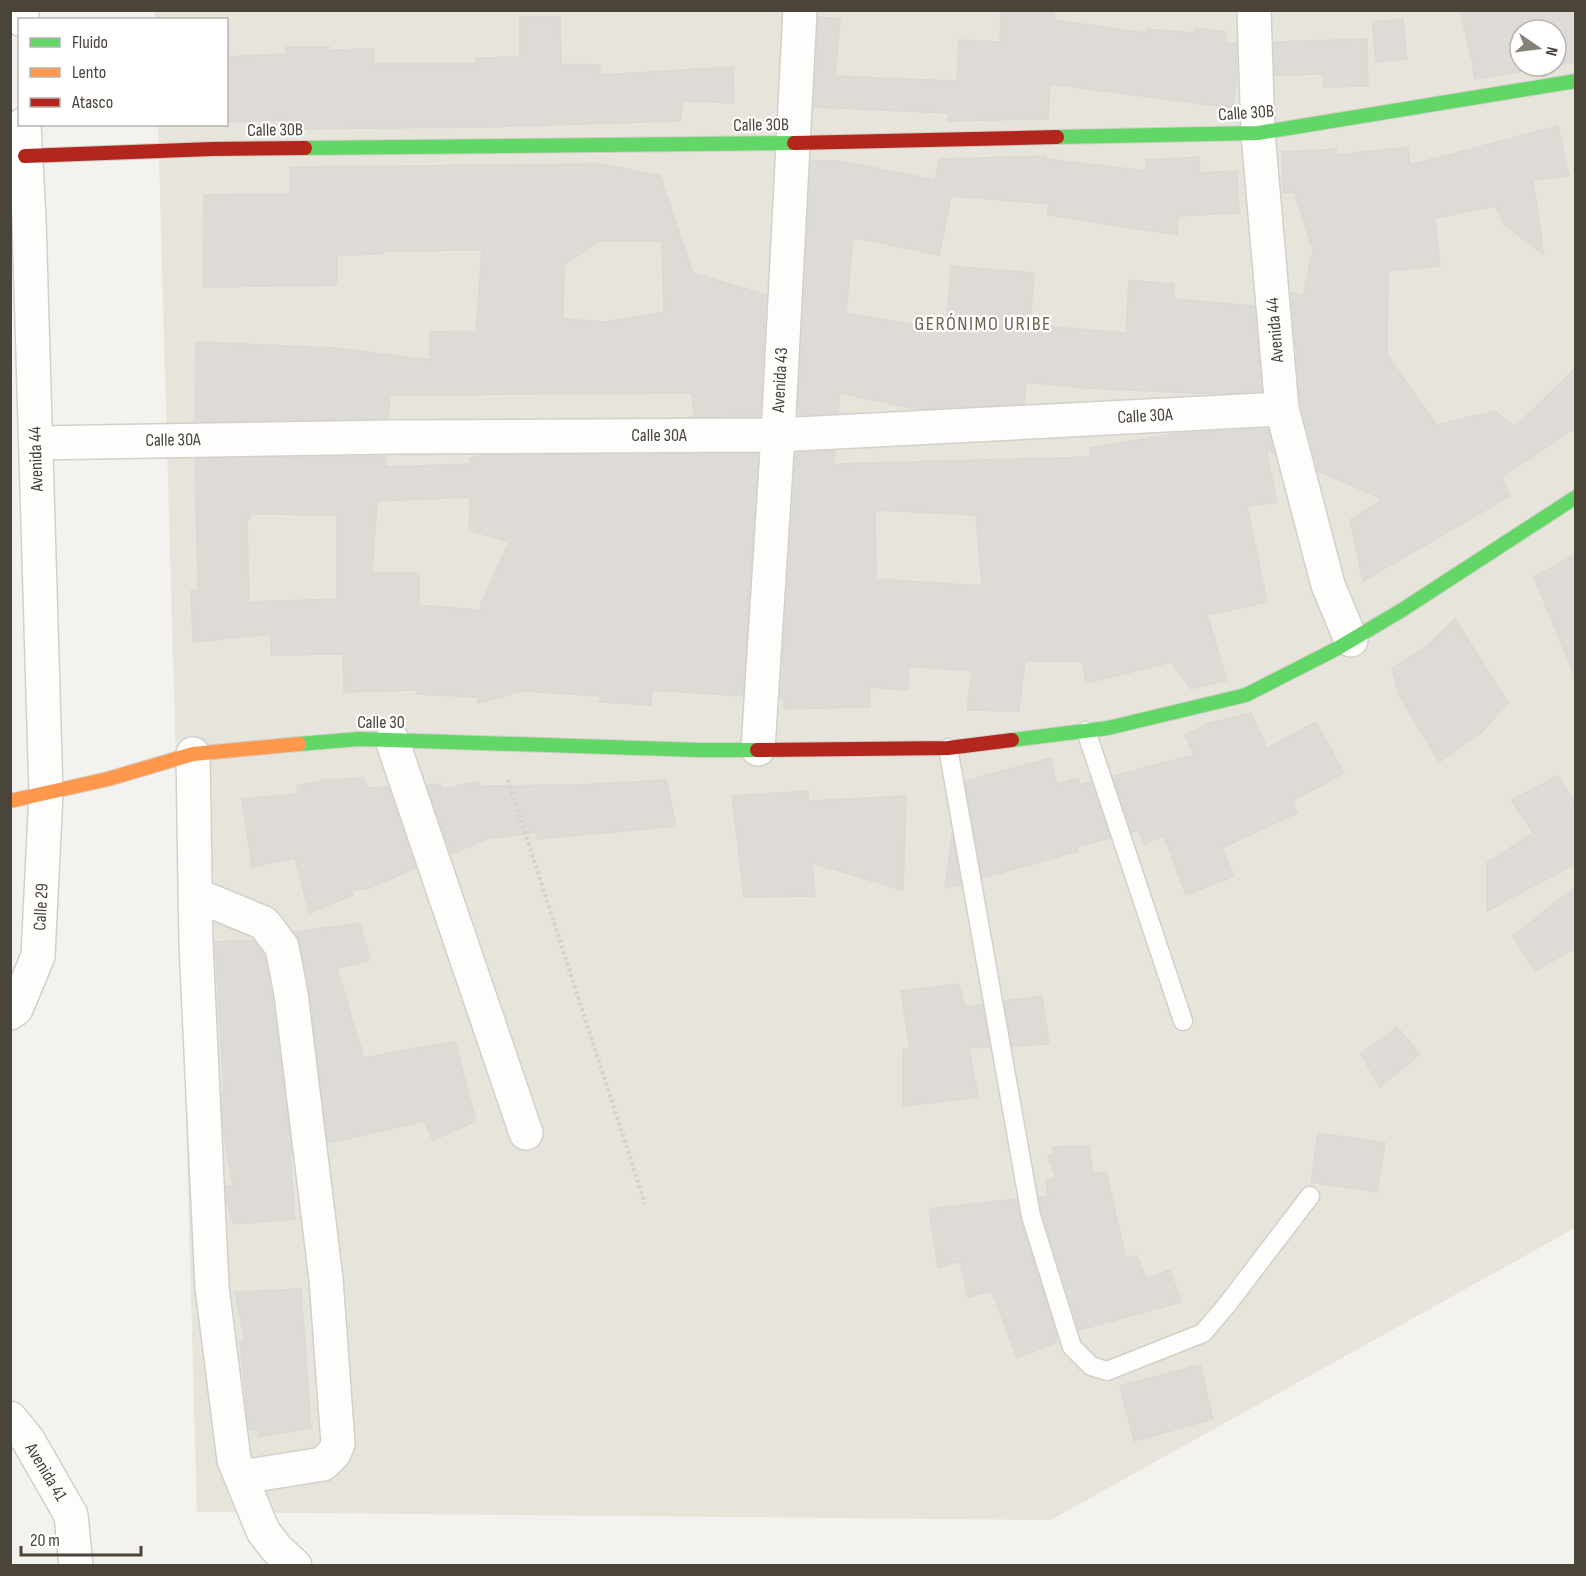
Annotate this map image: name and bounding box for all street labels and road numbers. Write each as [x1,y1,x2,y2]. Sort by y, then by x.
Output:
street label: Calle 30B [1217,101,1275,125]
street label: Calle 30B [733,114,789,136]
street label: Calle 30B [247,119,303,141]
street label: Avenida 44 [1262,296,1288,364]
street label: Avenida 43 [768,347,792,414]
street label: Calle 30A [1117,404,1173,428]
street label: Calle 30A [631,425,687,446]
street label: Avenida 44 [24,426,48,493]
street label: Calle 30A [145,429,201,451]
street label: Calle 30 [357,712,405,733]
street label: Calle 29 [29,883,53,931]
street label: Avenida 41 [20,1438,72,1505]

